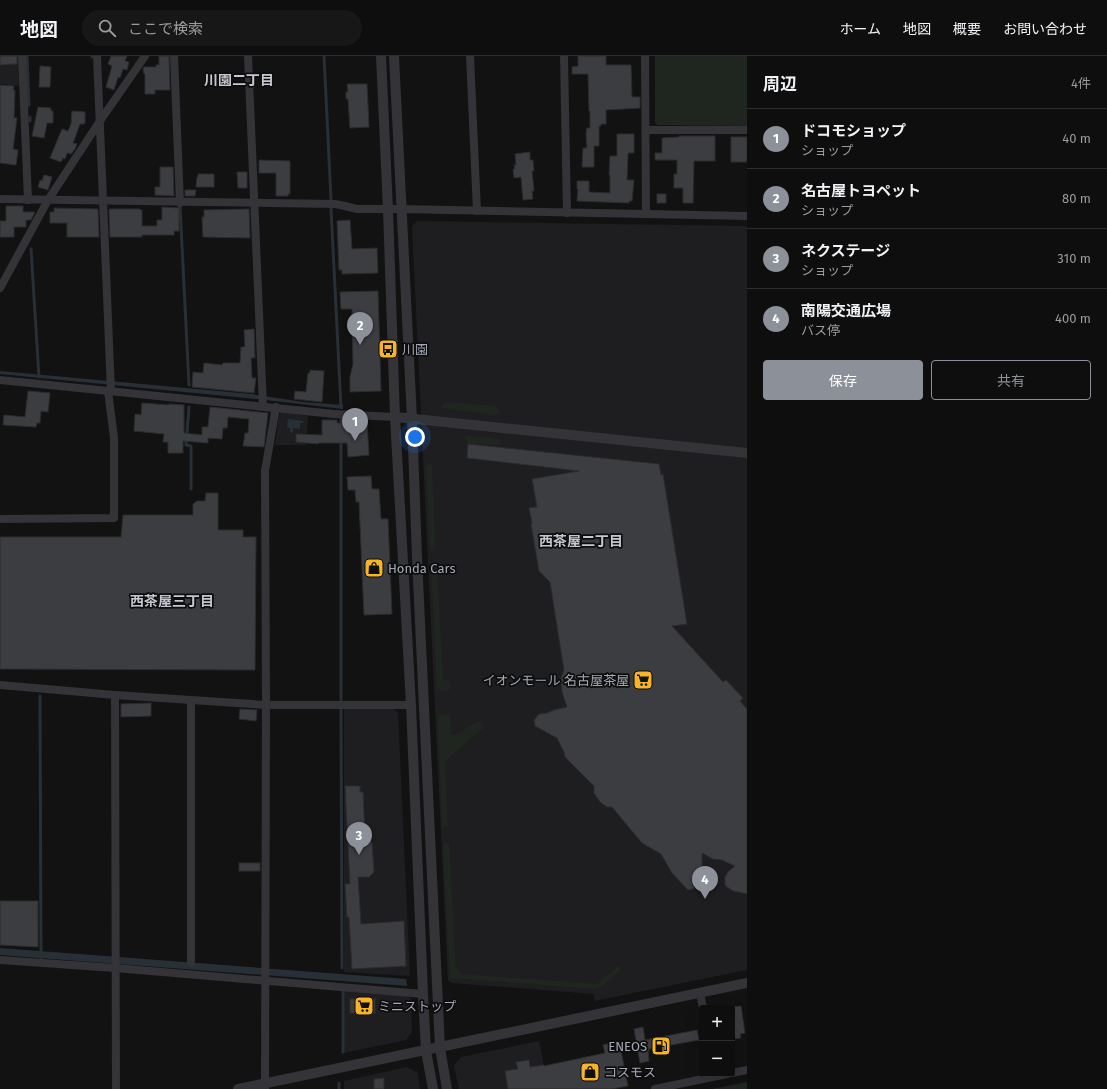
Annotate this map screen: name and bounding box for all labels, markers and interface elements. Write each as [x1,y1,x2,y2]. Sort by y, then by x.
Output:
search box [82,10,362,46]
icon: search [96,17,118,39]
text: 地図 [20,18,58,41]
text: ここで検索 [128,20,203,38]
text: ホーム [839,21,881,38]
text: 地図 [903,21,931,38]
text: 概要 [953,21,981,38]
text: お問い合わせ [1003,21,1087,38]
district label: 川園二丁目 [204,72,274,89]
text: 周辺 [763,74,797,95]
text: 4件 [1071,76,1091,91]
text: ドコモショップ [801,122,906,140]
text: 1 [773,131,779,146]
text: 40 m [1062,131,1091,146]
text: ショップ [801,143,853,158]
text: 名古屋トヨペット [801,182,921,200]
text: 2 [773,191,779,206]
text: 80 m [1062,191,1091,206]
text: ショップ [801,203,853,218]
text: ネクステージ [801,242,890,260]
text: 3 [773,251,779,266]
text: 310 m [1057,251,1091,266]
text: ショップ [801,263,853,278]
text: 南陽交通広場 [801,302,891,320]
text: 4 [772,311,780,326]
text: 400 m [1055,311,1091,326]
pin: 2 [347,312,373,345]
text: バス停 [801,323,840,338]
bus stop icon: 川園 [377,338,399,360]
place label: 川園 [402,342,428,357]
button: 保存 [763,360,923,400]
button: 共有 [931,360,1091,400]
pin: 1 [342,408,368,441]
your location [405,427,425,447]
district label: 西茶屋二丁目 [539,533,623,550]
shop icon: Honda Cars [363,557,385,579]
place label: Honda Cars [388,561,455,576]
district label: 西茶屋三丁目 [130,593,214,610]
supermarket icon: イオンモール 名古屋茶屋 [632,669,654,691]
place label: イオンモール 名古屋茶屋 [483,673,629,688]
pin: 3 [346,822,372,855]
pin: 4 [692,866,718,899]
supermarket icon: ミニストップ [353,995,375,1017]
place label: ミニストップ [378,999,456,1014]
map controls [699,1005,735,1077]
button: + [699,1005,735,1041]
fuel station icon: ENEOS [650,1035,672,1057]
place label: ENEOS [608,1039,647,1054]
button: − [699,1041,735,1077]
shop icon: コスモス [579,1061,601,1083]
place label: コスモス [604,1065,656,1080]

